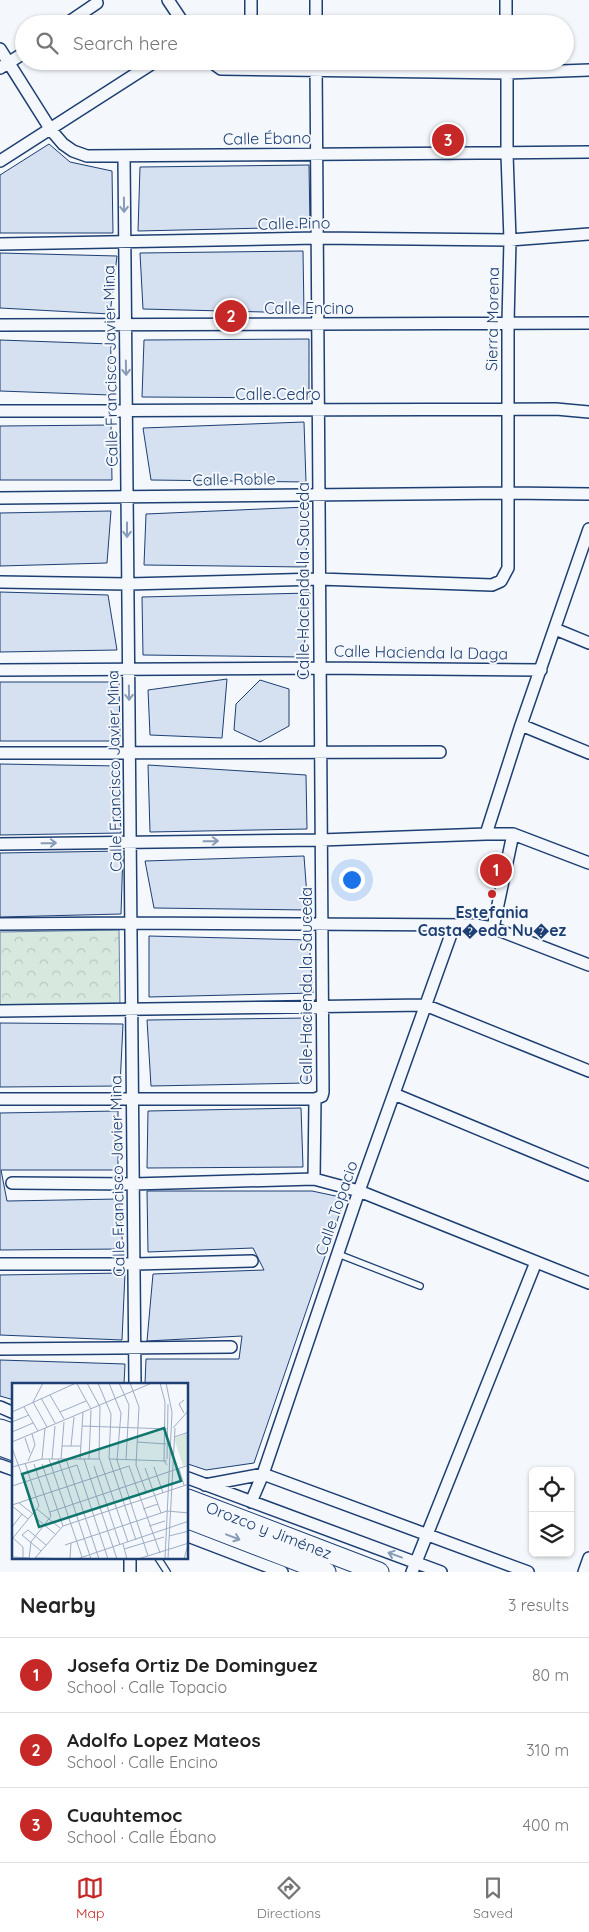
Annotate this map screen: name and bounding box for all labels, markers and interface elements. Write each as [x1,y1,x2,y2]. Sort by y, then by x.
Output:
search box [15,15,574,70]
icon: search [33,29,61,57]
text: Search here [73,31,178,55]
pin: 3 [432,121,464,159]
street label: Calle Ébano [223,127,311,149]
one-way arrow [120,197,129,213]
street label: Calle Pino [258,212,330,234]
street label: Calle Francisco Javier Mina [98,265,122,467]
street label: Sierra Morena [481,267,503,371]
pin: 2 [215,297,247,335]
street label: Calle Encino [264,298,354,318]
one-way arrow [121,359,131,375]
street label: Calle Cedro [235,384,321,404]
street label: Calle Roble [192,468,276,490]
street label: Calle Hacienda la Sauceda [293,482,313,680]
one-way arrow [123,522,132,538]
street label: Calle Hacienda la Daga [334,640,508,664]
street label: Calle Francisco Javier Mina [102,670,126,872]
one-way arrow [124,684,134,700]
one-way arrow [202,836,219,846]
one-way arrow [40,838,56,848]
pin: 1 [480,851,512,889]
your location [339,867,365,893]
street label: Calle Hacienda la Sauceda [296,887,316,1085]
marker: Estefania Casta�eda Nu�ez [486,888,498,900]
place label: Estefania Casta�eda Nu�ez [418,902,567,940]
street label: Calle Francisco Javier Mina [105,1075,129,1277]
street label: Calle Topacio [310,1158,362,1258]
inset map [12,1383,189,1560]
map controls [529,1467,574,1557]
button: locate [529,1467,574,1512]
street label: Orozco y Jiménez [203,1497,335,1563]
button: layers [529,1512,574,1557]
one-way arrow [225,1533,240,1542]
one-way arrow [388,1550,404,1559]
text: Nearby [20,1592,96,1618]
text: 3 results [508,1595,569,1615]
text: Josefa Ortiz De Dominguez [67,1653,317,1677]
text: 1 [33,1665,39,1685]
text: 80 m [532,1665,569,1685]
text: School · Calle Topacio [67,1677,227,1697]
text: Adolfo Lopez Mateos [67,1728,261,1752]
text: 2 [31,1740,41,1760]
text: 310 m [526,1740,569,1760]
text: School · Calle Encino [67,1752,218,1772]
text: Cuauhtemoc [67,1803,182,1827]
text: 3 [32,1815,40,1835]
text: 400 m [523,1815,569,1835]
text: School · Calle Ébano [67,1827,216,1847]
tab: Map [76,1874,105,1922]
tab: Directions [257,1874,321,1922]
tab: Saved [473,1874,513,1922]

